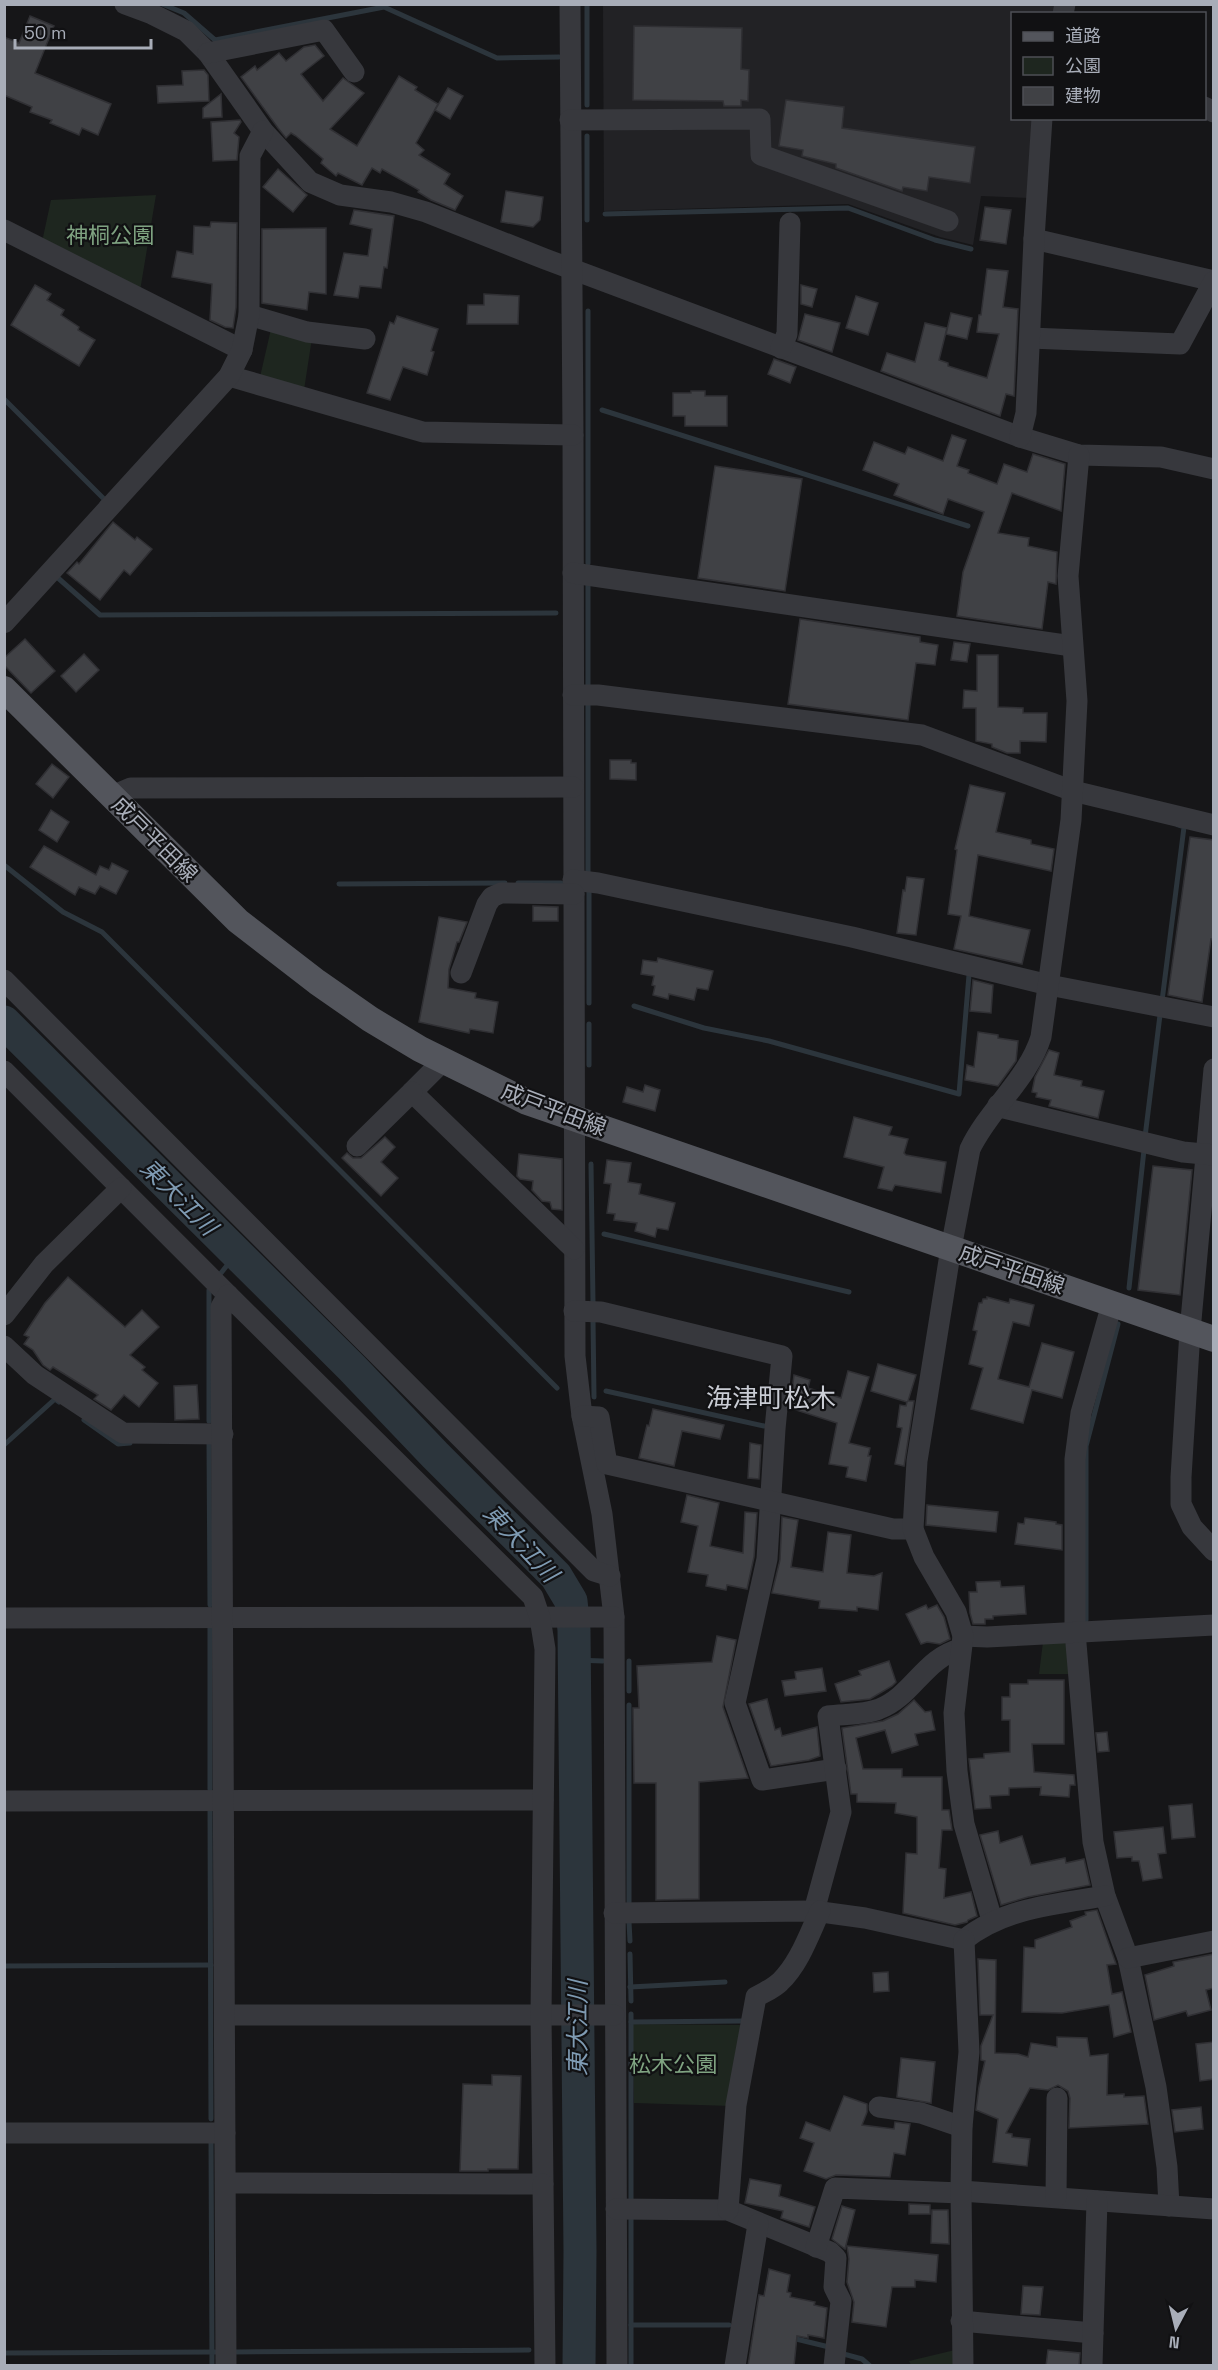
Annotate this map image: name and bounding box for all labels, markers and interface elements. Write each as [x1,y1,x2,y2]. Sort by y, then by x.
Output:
scale bar [15,12,152,50]
legend [1011,12,1206,120]
text: 50 m [24,21,66,44]
text: 道路 [1065,24,1101,47]
text: 公園 [1065,54,1101,77]
text: 建物 [1065,84,1101,107]
park label: 神桐公園 [66,221,154,249]
street label: 成戸平田線 [106,790,204,888]
street label: 成戸平田線 [498,1076,610,1142]
water label: 東大江川 [134,1152,226,1244]
street label: 成戸平田線 [955,1238,1069,1300]
district label: 海津町松木 [706,1381,836,1415]
water label: 東大江川 [477,1497,567,1591]
water label: 東大江川 [562,1977,593,2076]
park label: 松木公園 [629,2050,717,2078]
north arrow [1146,2298,1206,2358]
text: N [1168,2331,1181,2353]

